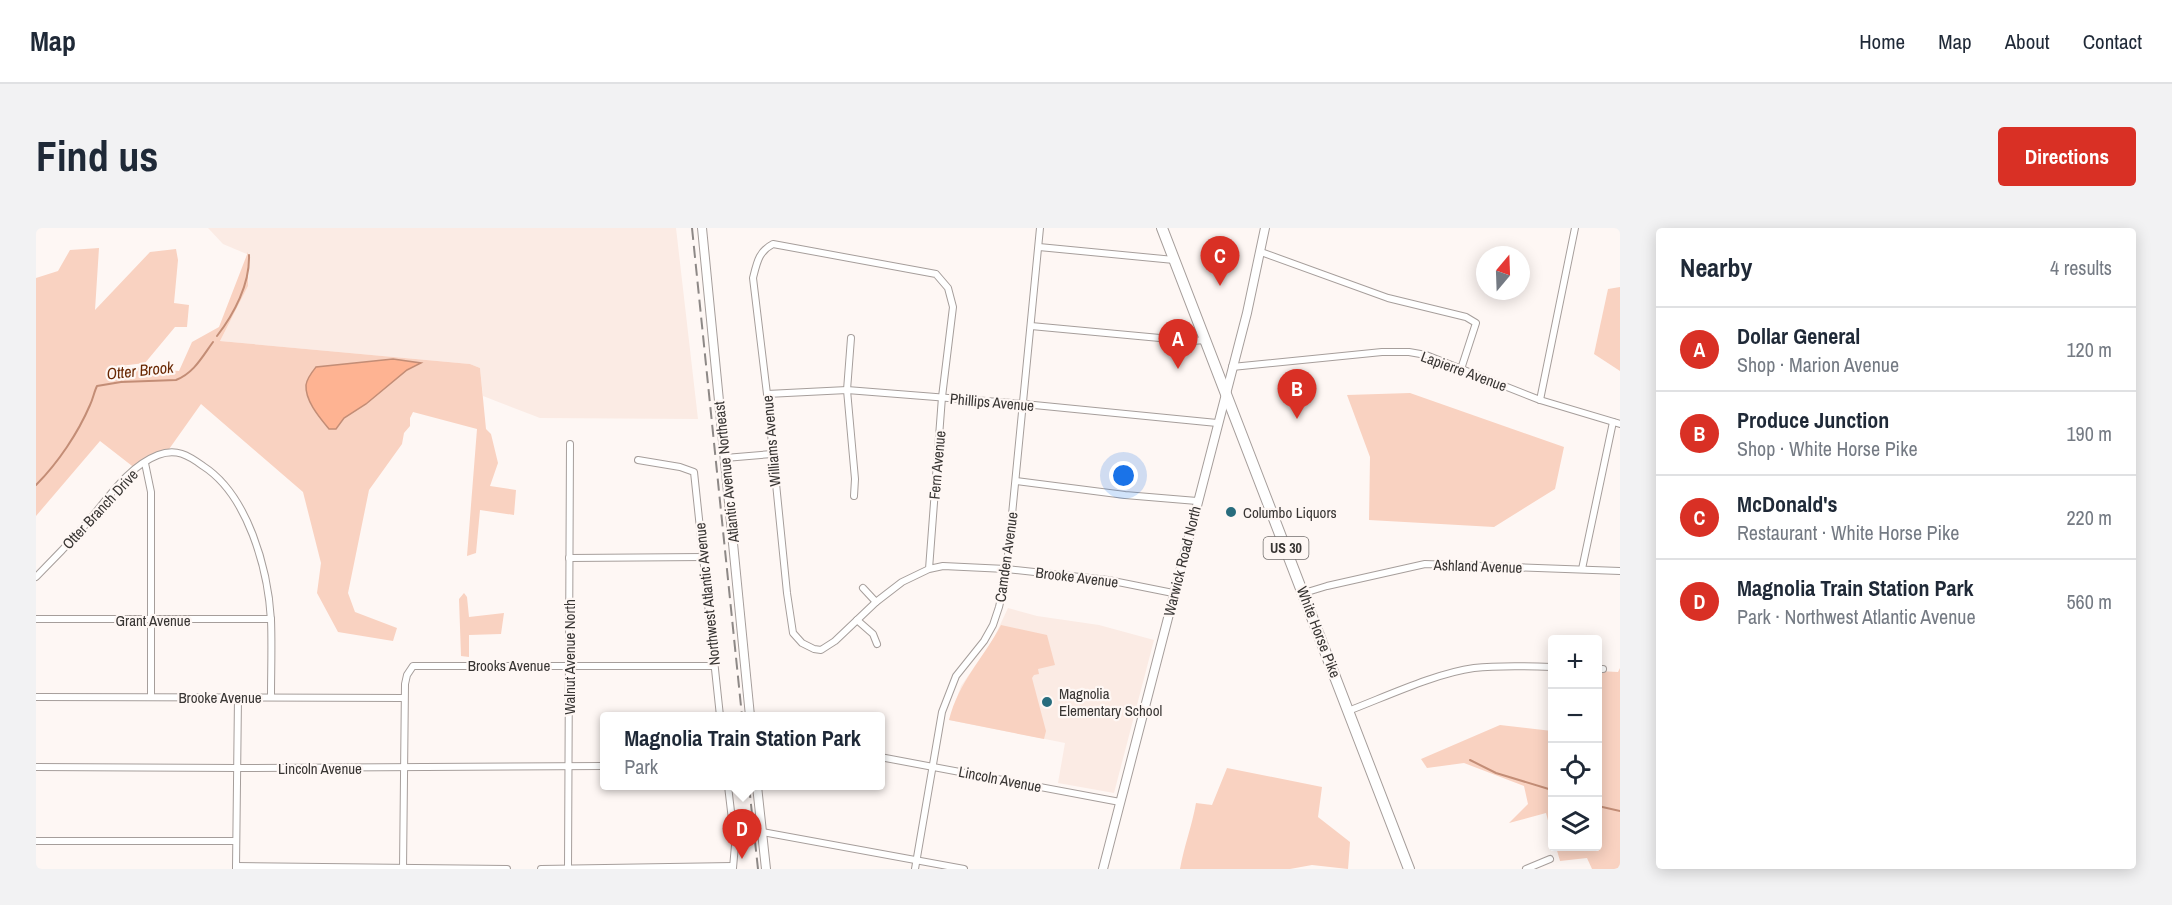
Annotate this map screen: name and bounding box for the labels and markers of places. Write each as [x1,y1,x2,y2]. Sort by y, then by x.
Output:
pin: C [1200,236,1240,286]
pin: A [1158,320,1198,369]
pin: B [1278,370,1316,419]
place label: Columbo Liquors [1243,502,1337,523]
marker: Columbo Liquors [1224,505,1238,519]
place label: Magnolia Elementary School [1059,683,1162,721]
marker: Magnolia Elementary School [1040,695,1054,709]
pin: D [722,810,762,859]

